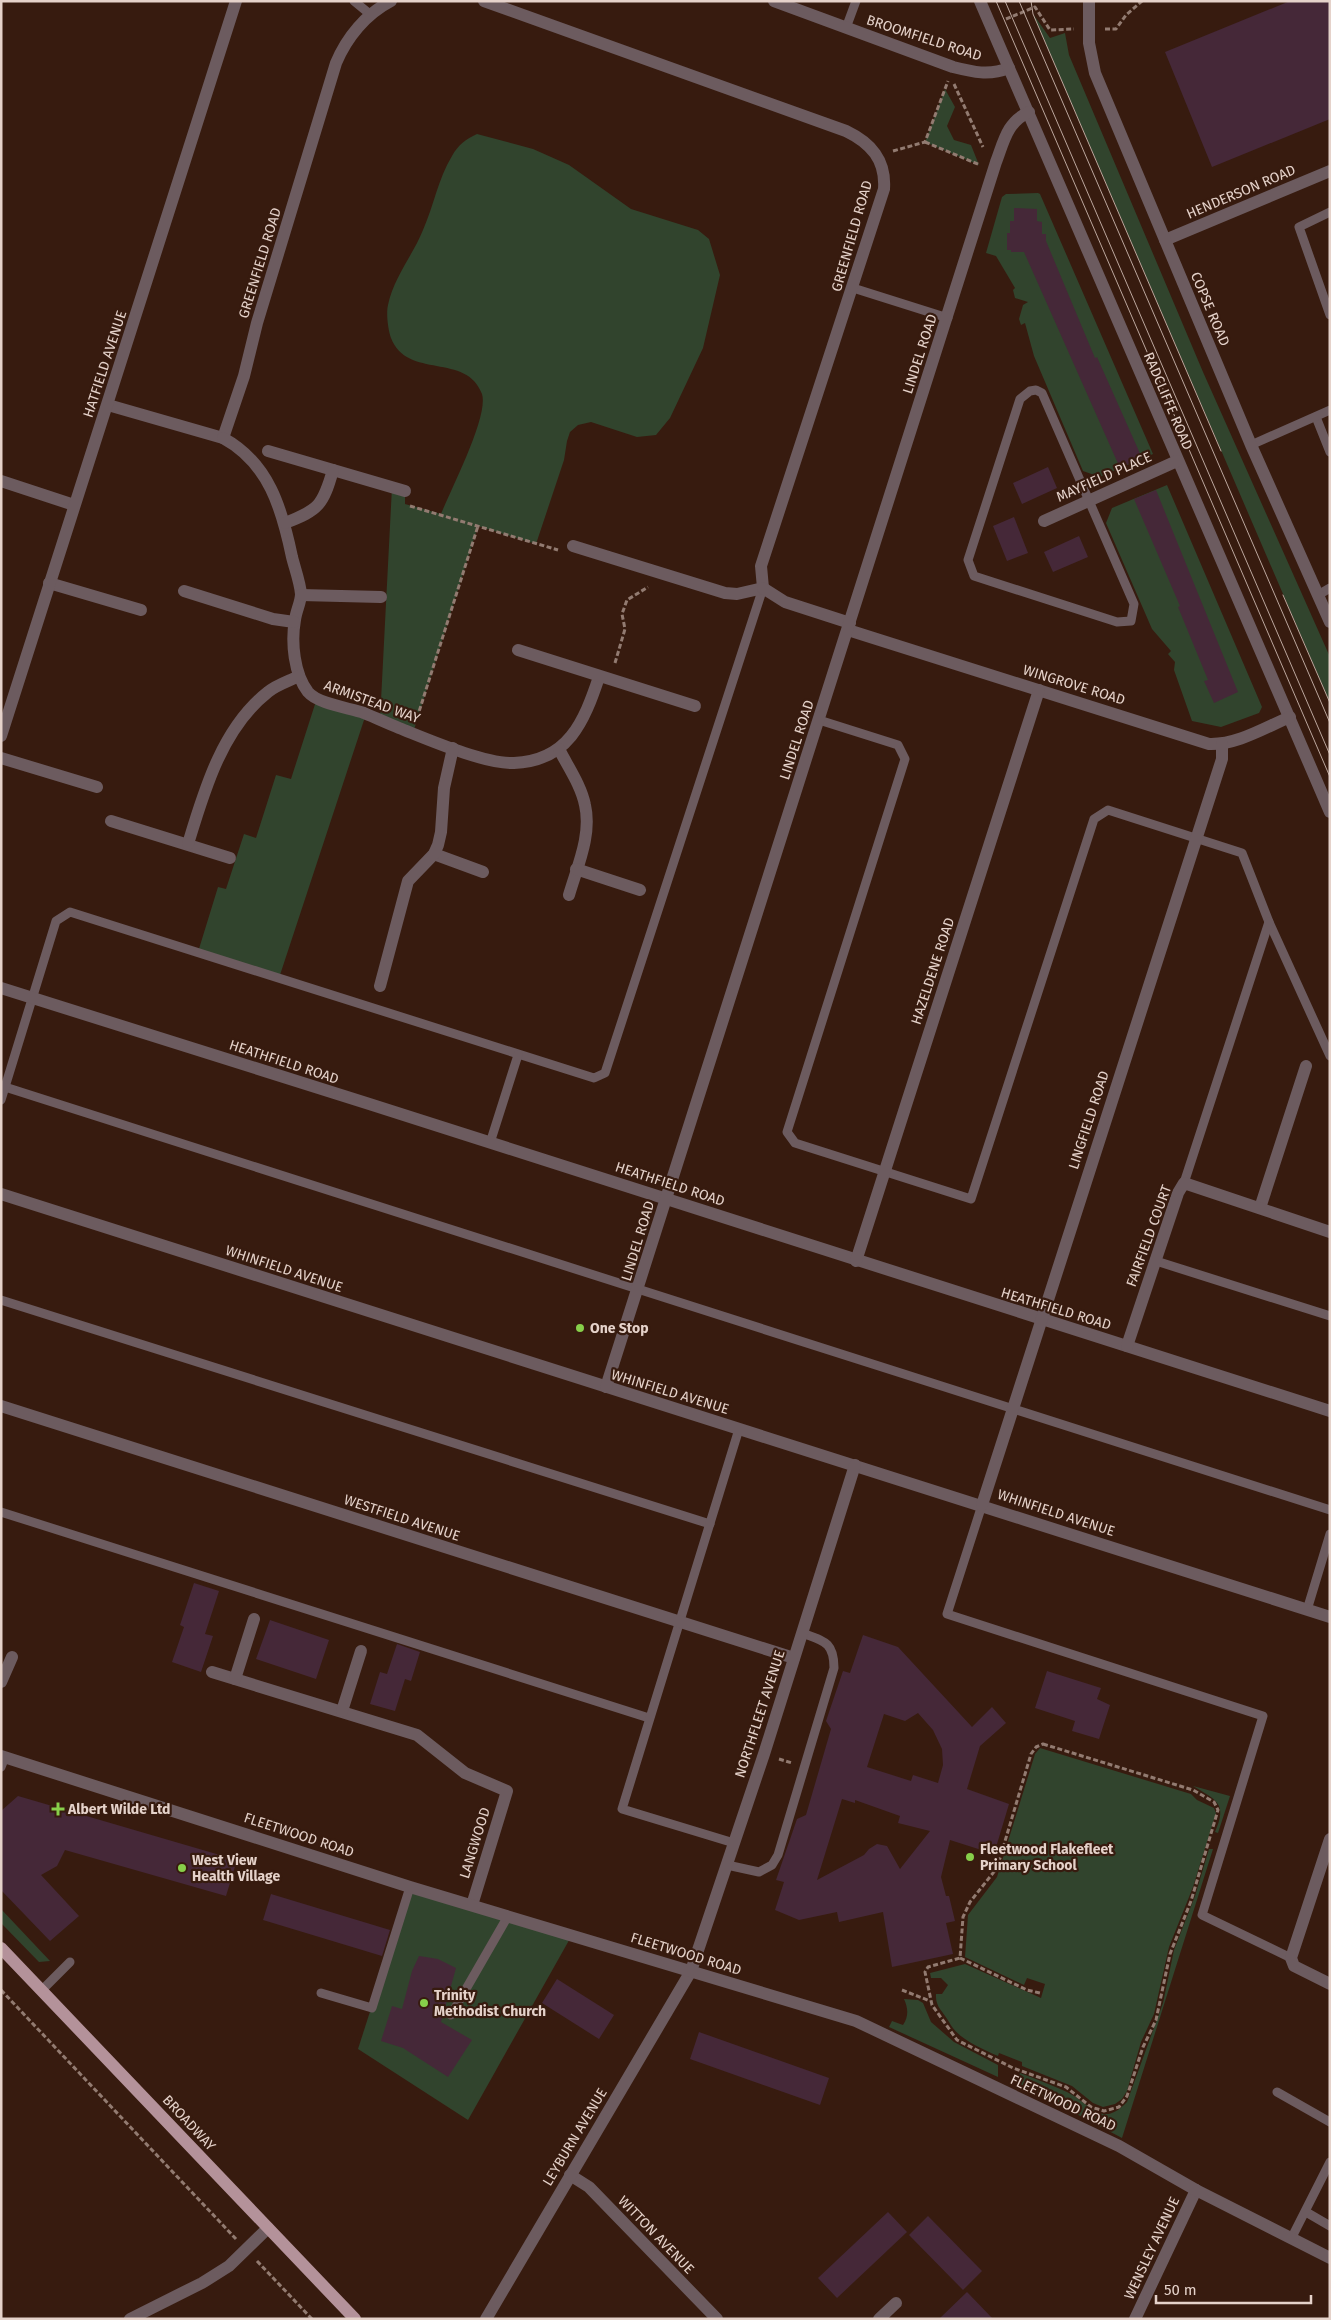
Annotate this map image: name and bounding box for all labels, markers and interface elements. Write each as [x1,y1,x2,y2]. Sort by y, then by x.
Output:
street label: BROOMFIELD ROAD [864,11,984,65]
street label: HENDERSON ROAD [1184,161,1298,223]
street label: GREENFIELD ROAD [828,178,876,294]
street label: GREENFIELD ROAD [235,206,285,320]
street label: COPSE ROAD [1187,269,1233,349]
street label: HATFIELD AVENUE [80,308,130,420]
street label: LINDEL ROAD [899,312,941,396]
street label: RADCLIFFE ROAD [1140,350,1196,452]
street label: MAYFIELD PLACE [1054,448,1154,506]
street label: WINGROVE ROAD [1021,661,1127,709]
street label: ARMISTEAD WAY [322,677,423,727]
street label: LINDEL ROAD [776,698,818,782]
street label: HAZELDENE ROAD [908,915,958,1027]
street label: HEATHFIELD ROAD [227,1036,341,1088]
street label: LINGFIELD ROAD [1065,1069,1113,1171]
street label: HEATHFIELD ROAD [613,1158,727,1210]
street label: FAIRFIELD COURT [1123,1182,1176,1289]
street label: LINDEL ROAD [618,1199,658,1283]
street label: WHINFIELD AVENUE [223,1242,345,1296]
street label: HEATHFIELD ROAD [999,1284,1113,1334]
place label: One Stop [590,1320,649,1337]
marker: One Stop [574,1322,586,1334]
street label: WHINFIELD AVENUE [609,1366,731,1418]
street label: WHINFIELD AVENUE [995,1486,1117,1540]
street label: WESTFIELD AVENUE [342,1491,462,1545]
street label: NORTHFLEET AVENUE [731,1648,789,1780]
place label: Albert Wilde Ltd [67,1801,171,1818]
marker: Albert Wilde Ltd [52,1803,64,1815]
street label: LANGWOOD [456,1805,494,1881]
street label: FLEETWOOD ROAD [242,1809,356,1861]
place label: Fleetwood Flakefleet Primary School [980,1841,1114,1874]
marker: Fleetwood Flakefleet Primary School [964,1851,976,1863]
place label: West View Health Village [192,1852,281,1885]
marker: West View Health Village [176,1862,188,1874]
street label: FLEETWOOD ROAD [629,1929,743,1979]
place label: Trinity Methodist Church [434,1987,546,2020]
marker: Trinity Methodist Church [418,1997,430,2009]
street label: FLEETWOOD ROAD [1007,2071,1119,2135]
street label: LEYBURN AVENUE [539,2085,611,2189]
street label: BROADWAY [159,2092,219,2155]
street label: WITTON AVENUE [614,2192,698,2278]
street label: WENSLEY AVENUE [1121,2194,1183,2302]
scale bar [1156,2272,1311,2304]
text: 50 m [1164,2281,1197,2299]

